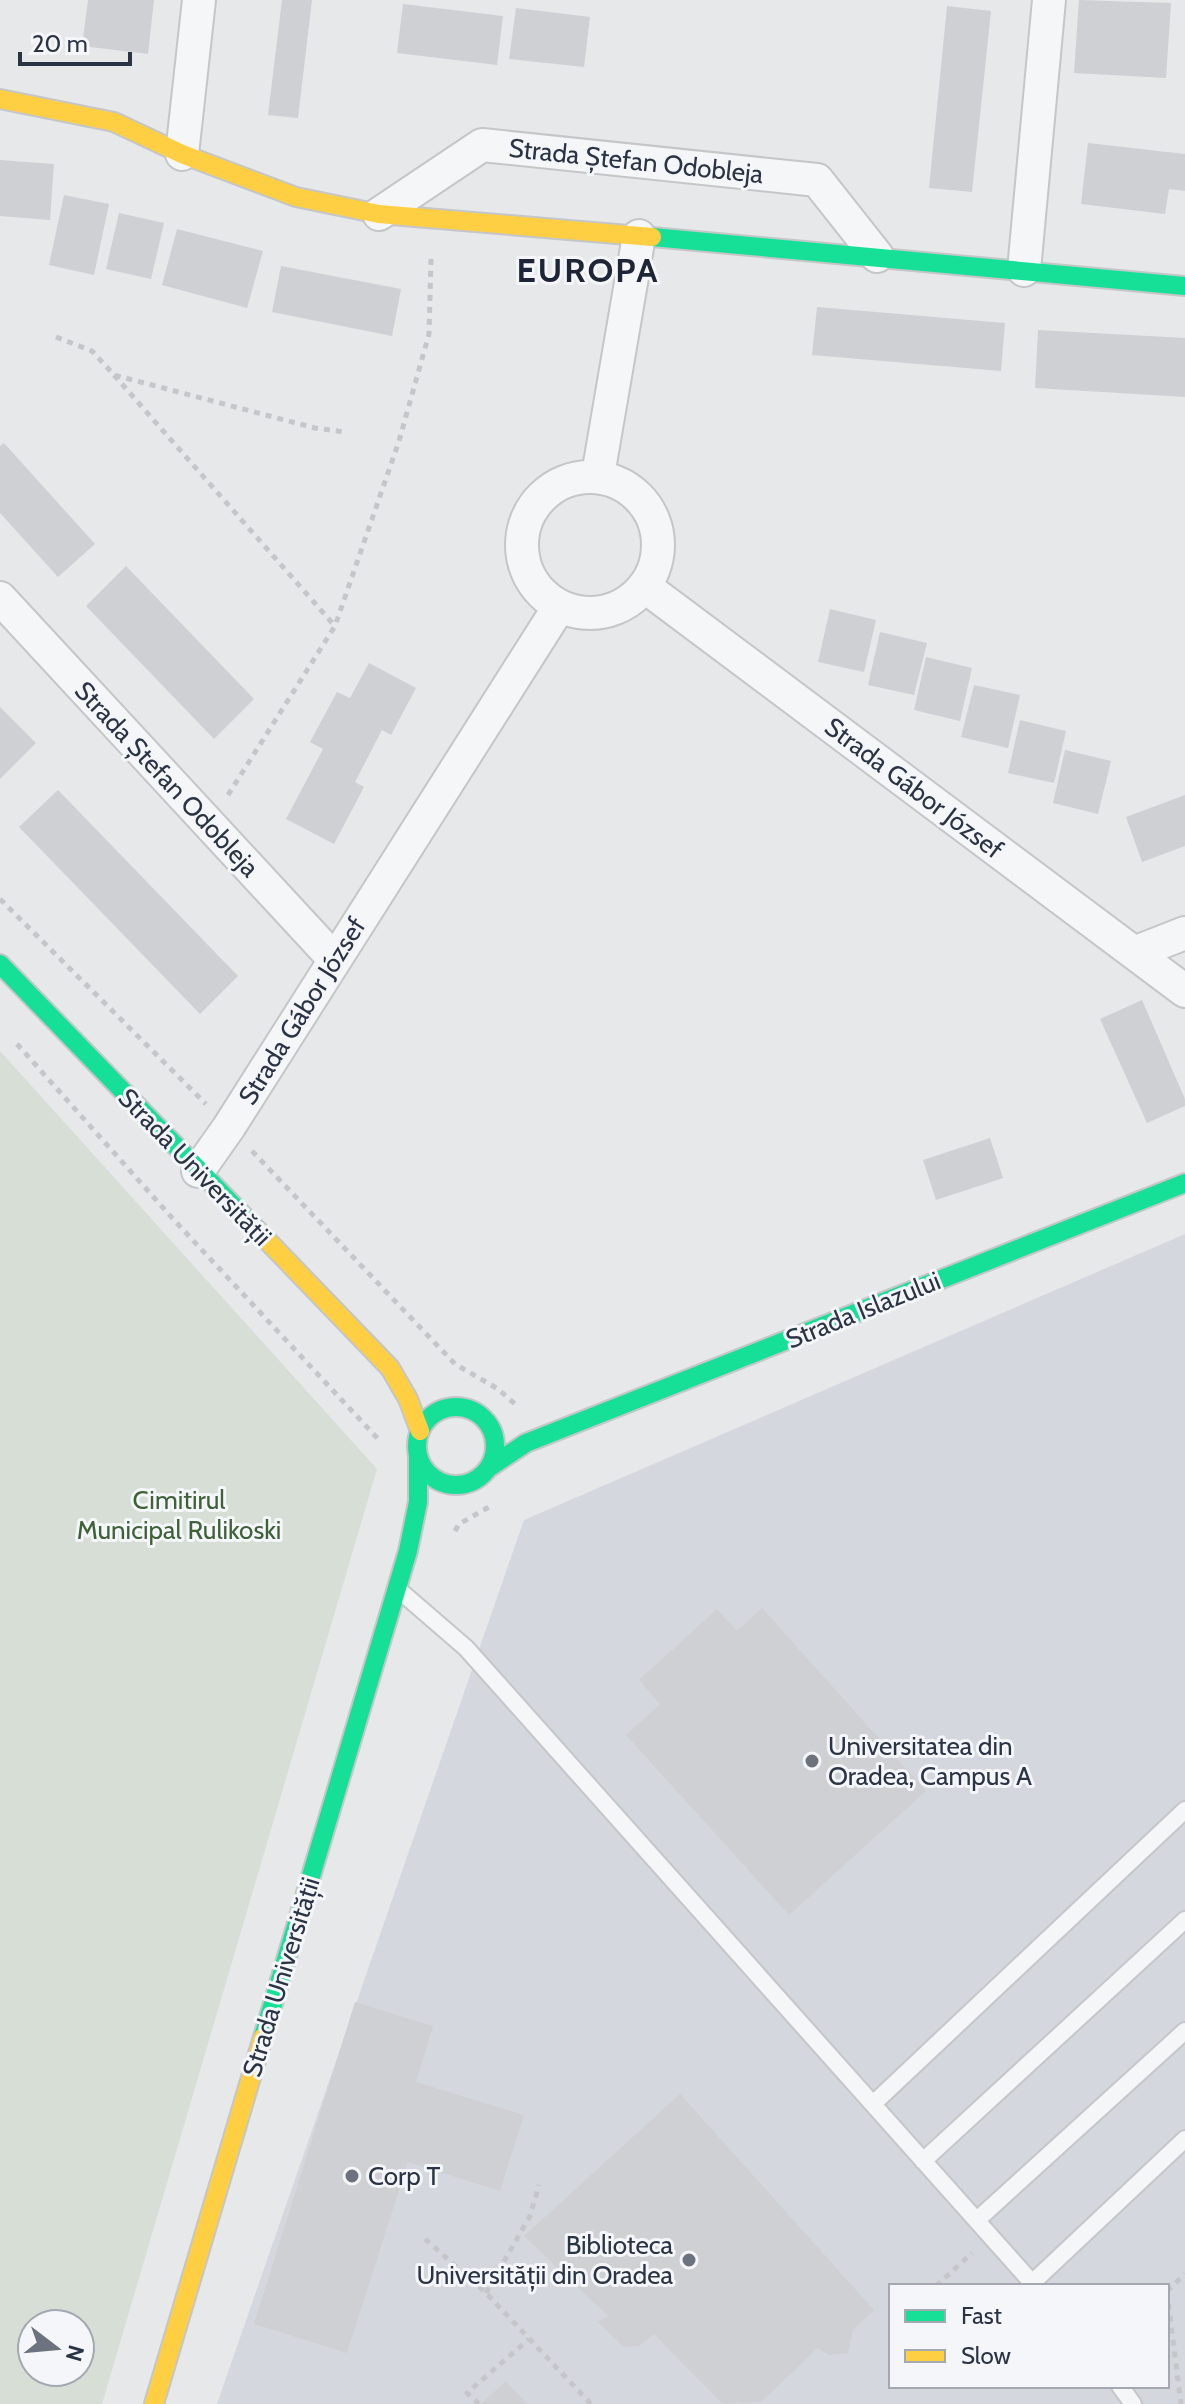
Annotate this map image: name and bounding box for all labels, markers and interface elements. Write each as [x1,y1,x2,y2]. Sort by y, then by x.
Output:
scale bar [20,16,130,66]
text: 20 m [32,29,88,58]
street label: Strada Ștefan Odobleja [507,132,765,191]
district label: EUROPA [516,249,660,291]
street label: Strada Ștefan Odobleja [67,675,266,884]
street label: Strada Gábor József [819,711,1010,866]
street label: Strada Gábor József [232,911,373,1111]
street label: Strada Universității [111,1082,278,1253]
street label: Strada Islazului [781,1264,945,1356]
park label: Cimitirul Municipal Rulikoski [77,1484,281,1546]
place label: Universitatea din Oradea, Campus A [828,1730,1032,1792]
marker: Universitatea din Oradea, Campus A [803,1752,821,1770]
street label: Strada Universității [235,1873,327,2081]
place label: Corp T [368,2160,441,2192]
marker: Corp T [343,2167,361,2185]
place label: Biblioteca Universității din Oradea [416,2229,674,2292]
marker: Biblioteca Universității din Oradea [680,2251,698,2269]
legend [889,2284,1169,2388]
text: Fast [961,2301,1002,2330]
north arrow [16,2308,96,2388]
text: Slow [961,2341,1011,2370]
text: N [60,2342,90,2365]

